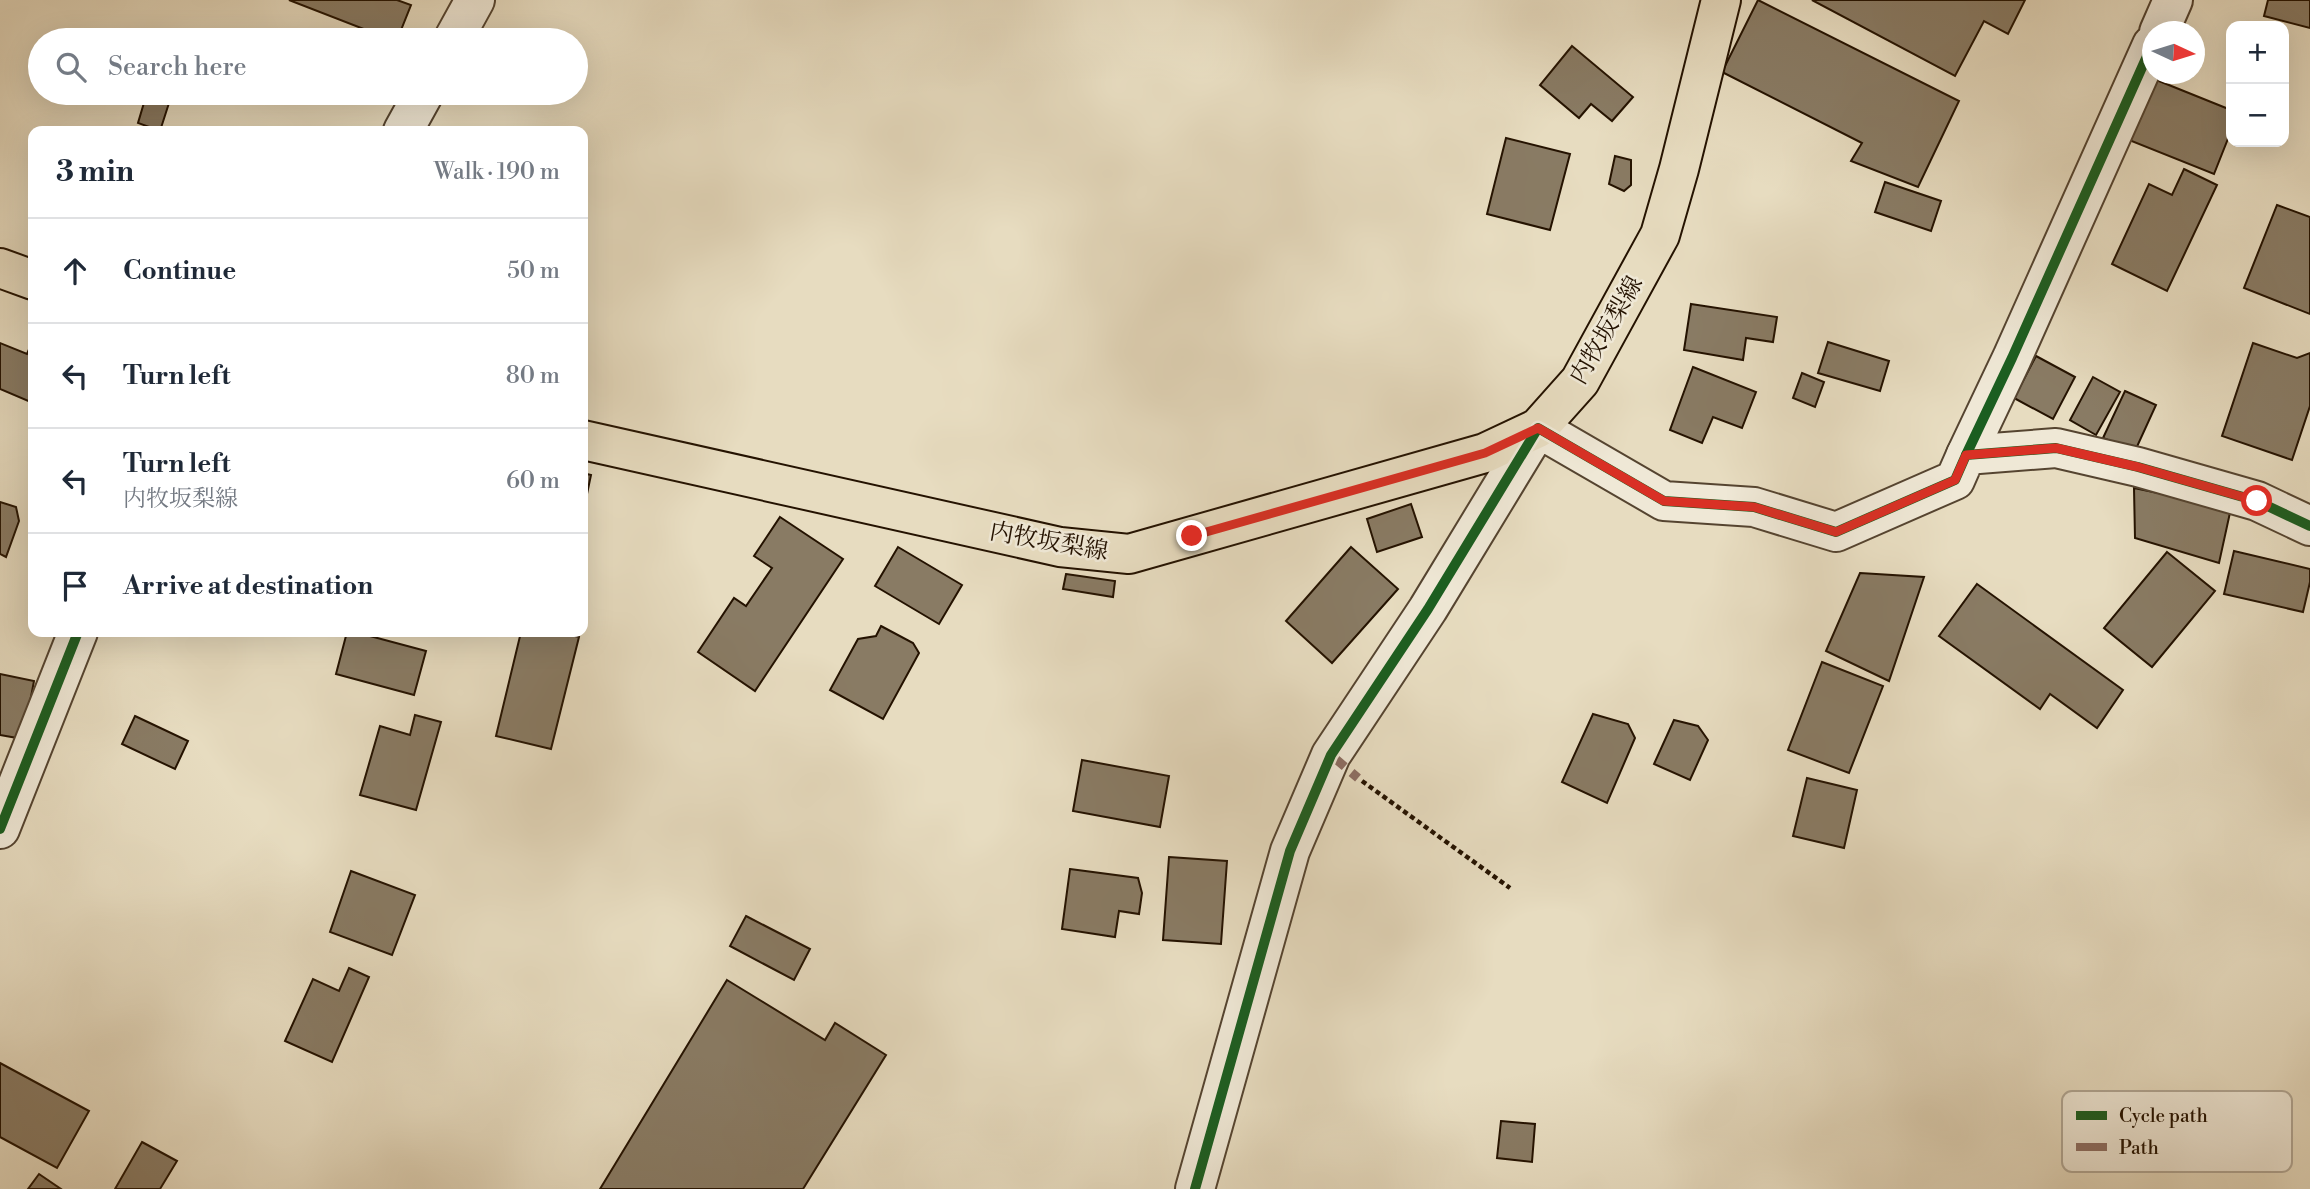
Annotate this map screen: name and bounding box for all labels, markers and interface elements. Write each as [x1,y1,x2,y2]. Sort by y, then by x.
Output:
north arrow [2142,21,2205,84]
map controls [2226,21,2289,147]
button: + [2226,21,2289,84]
search box [28,28,588,105]
icon: search [52,48,90,86]
text: Search here [108,51,247,83]
button: − [2226,84,2289,147]
text: 3 min [56,153,134,191]
text: Walk · 190 m [434,158,560,186]
icon: ahead [56,252,94,290]
text: Continue [123,255,236,287]
text: 50 m [507,257,560,285]
street label: 内牧坂梨線 [1564,271,1650,390]
icon: left [56,357,94,395]
text: Turn left [123,360,231,392]
text: 80 m [506,362,560,390]
text: Turn left [123,448,231,480]
icon: left [56,462,94,500]
text: 60 m [506,467,560,495]
text: 内牧坂梨線 [123,485,238,513]
route start [2241,485,2272,516]
street label: 内牧坂梨線 [987,517,1111,567]
route end [1176,520,1207,551]
icon: arrive [56,567,94,605]
text: Arrive at destination [123,570,373,602]
legend [2062,1091,2292,1172]
text: Cycle path [2119,1104,2208,1128]
text: Path [2119,1136,2159,1160]

